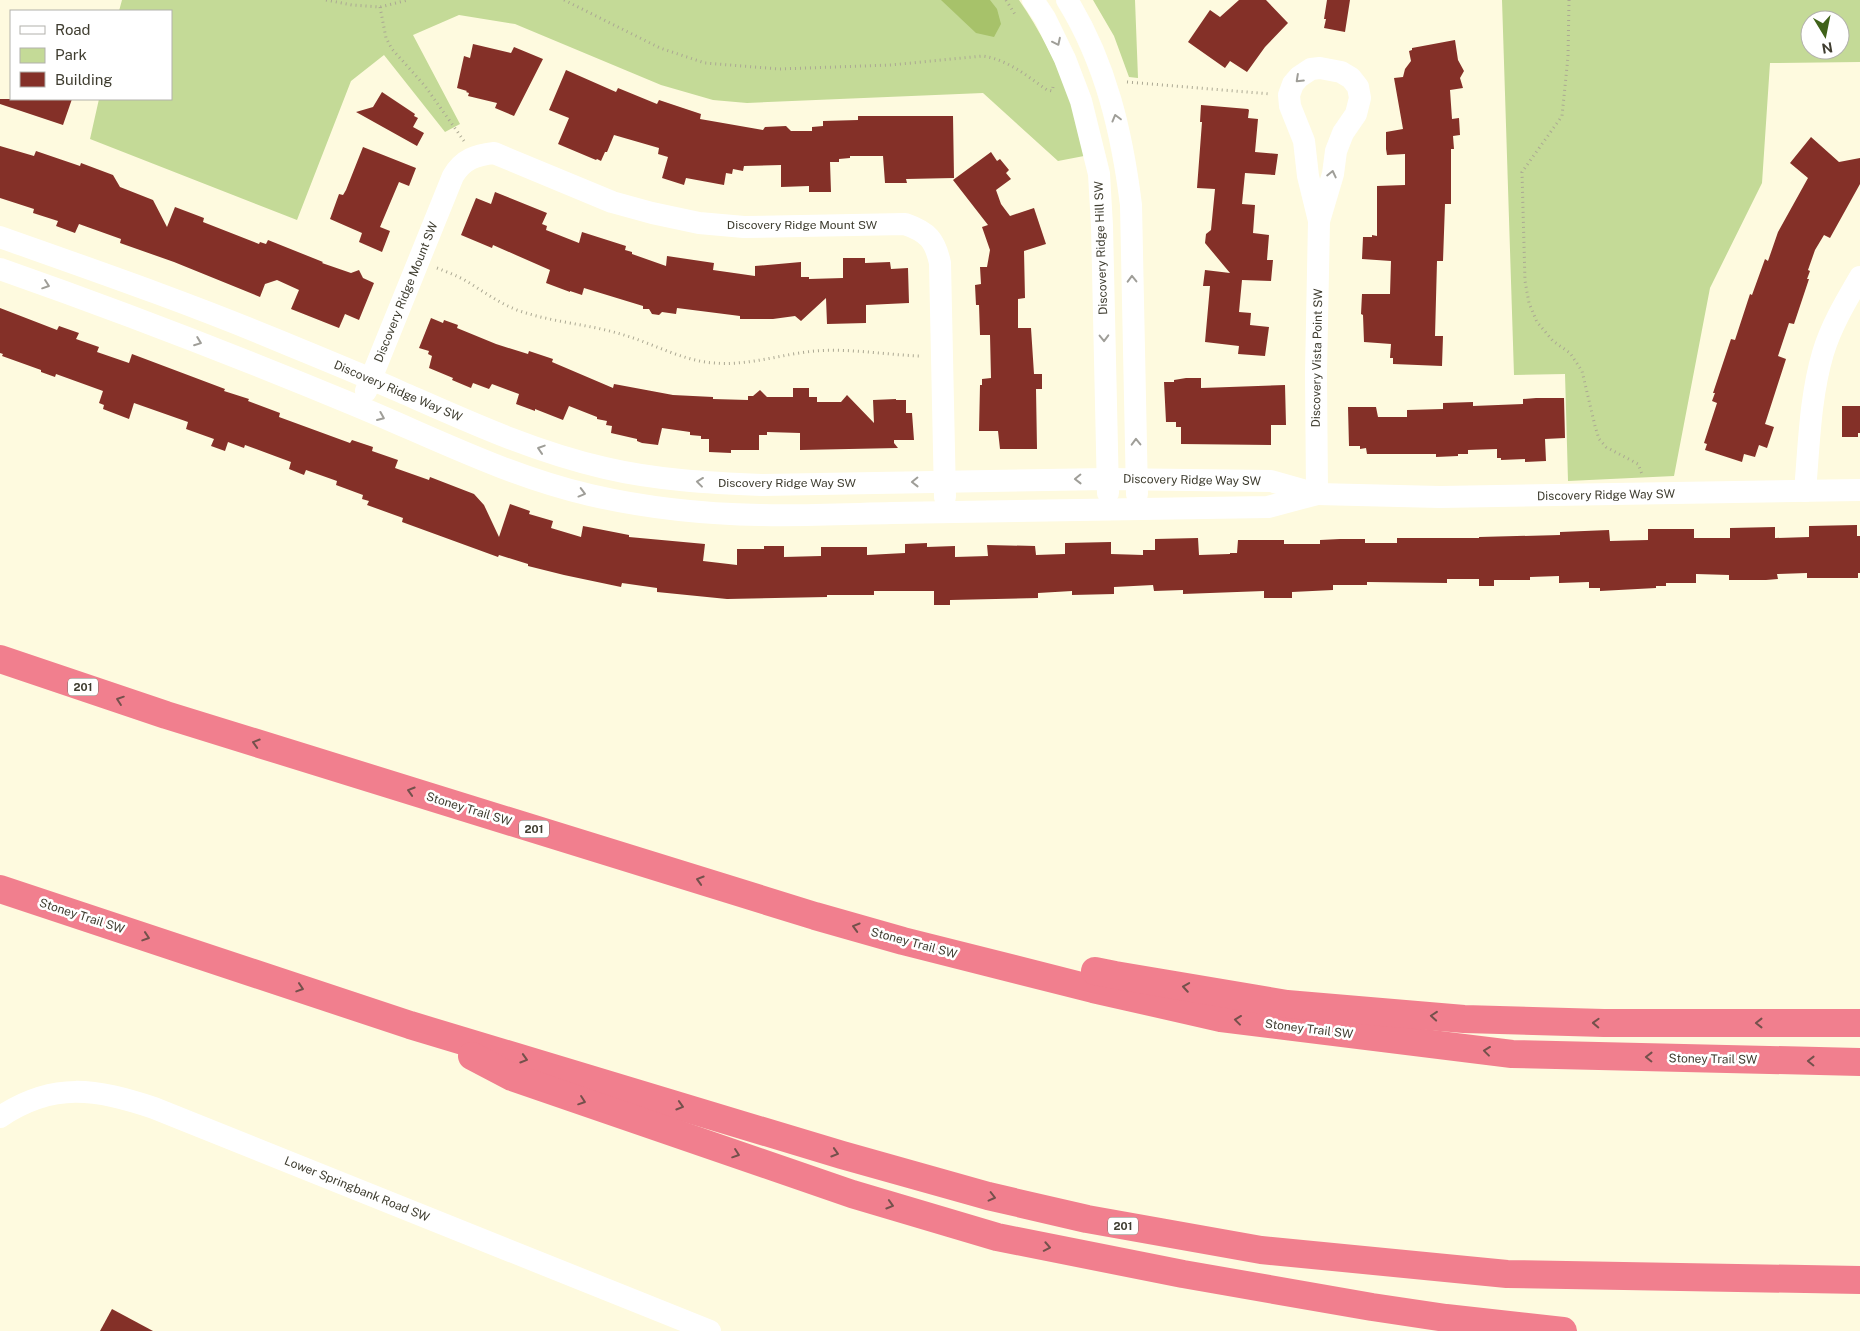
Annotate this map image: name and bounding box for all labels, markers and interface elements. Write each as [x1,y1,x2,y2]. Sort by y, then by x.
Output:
legend [10,10,172,100]
north arrow [1800,10,1850,60]
text: Road [55,21,91,38]
one-way arrow [1051,37,1061,46]
text: N [1820,39,1834,57]
text: Park [55,46,87,63]
text: Building [55,71,113,88]
one-way arrow [1295,73,1304,82]
one-way arrow [1111,115,1121,123]
one-way arrow [1327,169,1337,178]
street label: Discovery Ridge Hill SW [1092,180,1110,315]
street label: Discovery Ridge Mount SW [727,218,878,232]
street label: Discovery Ridge Mount SW [371,219,441,364]
one-way arrow [1127,275,1138,283]
one-way arrow [41,279,50,289]
street label: Discovery Vista Point SW [1309,288,1325,428]
one-way arrow [1099,334,1110,342]
one-way arrow [193,336,202,346]
street label: Discovery Ridge Way SW [332,358,465,425]
one-way arrow [376,410,385,421]
one-way arrow [1131,437,1141,445]
one-way arrow [538,445,546,455]
street label: Discovery Ridge Way SW [1123,472,1262,488]
one-way arrow [1073,474,1081,484]
street label: Discovery Ridge Way SW [718,476,857,490]
one-way arrow [911,476,919,487]
one-way arrow [696,477,704,488]
one-way arrow [577,487,586,498]
street label: Discovery Ridge Way SW [1537,487,1676,503]
road number: 201 [68,679,98,696]
one-way arrow [117,695,125,705]
one-way arrow [252,738,261,748]
one-way arrow [408,787,416,797]
street label: Stoney Trail SW [425,789,514,829]
road number: 201 [519,821,549,838]
one-way arrow [697,875,705,885]
street label: Stoney Trail SW [38,896,127,937]
one-way arrow [852,923,860,933]
street label: Stoney Trail SW [869,925,959,961]
one-way arrow [141,931,150,941]
one-way arrow [296,982,304,992]
one-way arrow [1181,983,1190,993]
one-way arrow [1430,1011,1438,1022]
one-way arrow [1234,1015,1242,1026]
street label: Stoney Trail SW [1264,1017,1354,1041]
one-way arrow [1592,1018,1600,1028]
one-way arrow [1755,1018,1762,1028]
one-way arrow [1482,1046,1490,1057]
street label: Stoney Trail SW [1669,1051,1758,1067]
one-way arrow [1645,1052,1652,1062]
one-way arrow [519,1053,528,1063]
one-way arrow [1807,1056,1815,1066]
one-way arrow [578,1096,586,1106]
one-way arrow [675,1101,683,1111]
one-way arrow [731,1148,740,1158]
one-way arrow [830,1148,839,1158]
street label: Lower Springbank Road SW [282,1153,432,1225]
one-way arrow [987,1191,996,1202]
one-way arrow [886,1200,894,1210]
road number: 201 [1108,1218,1138,1234]
one-way arrow [1043,1241,1051,1252]

